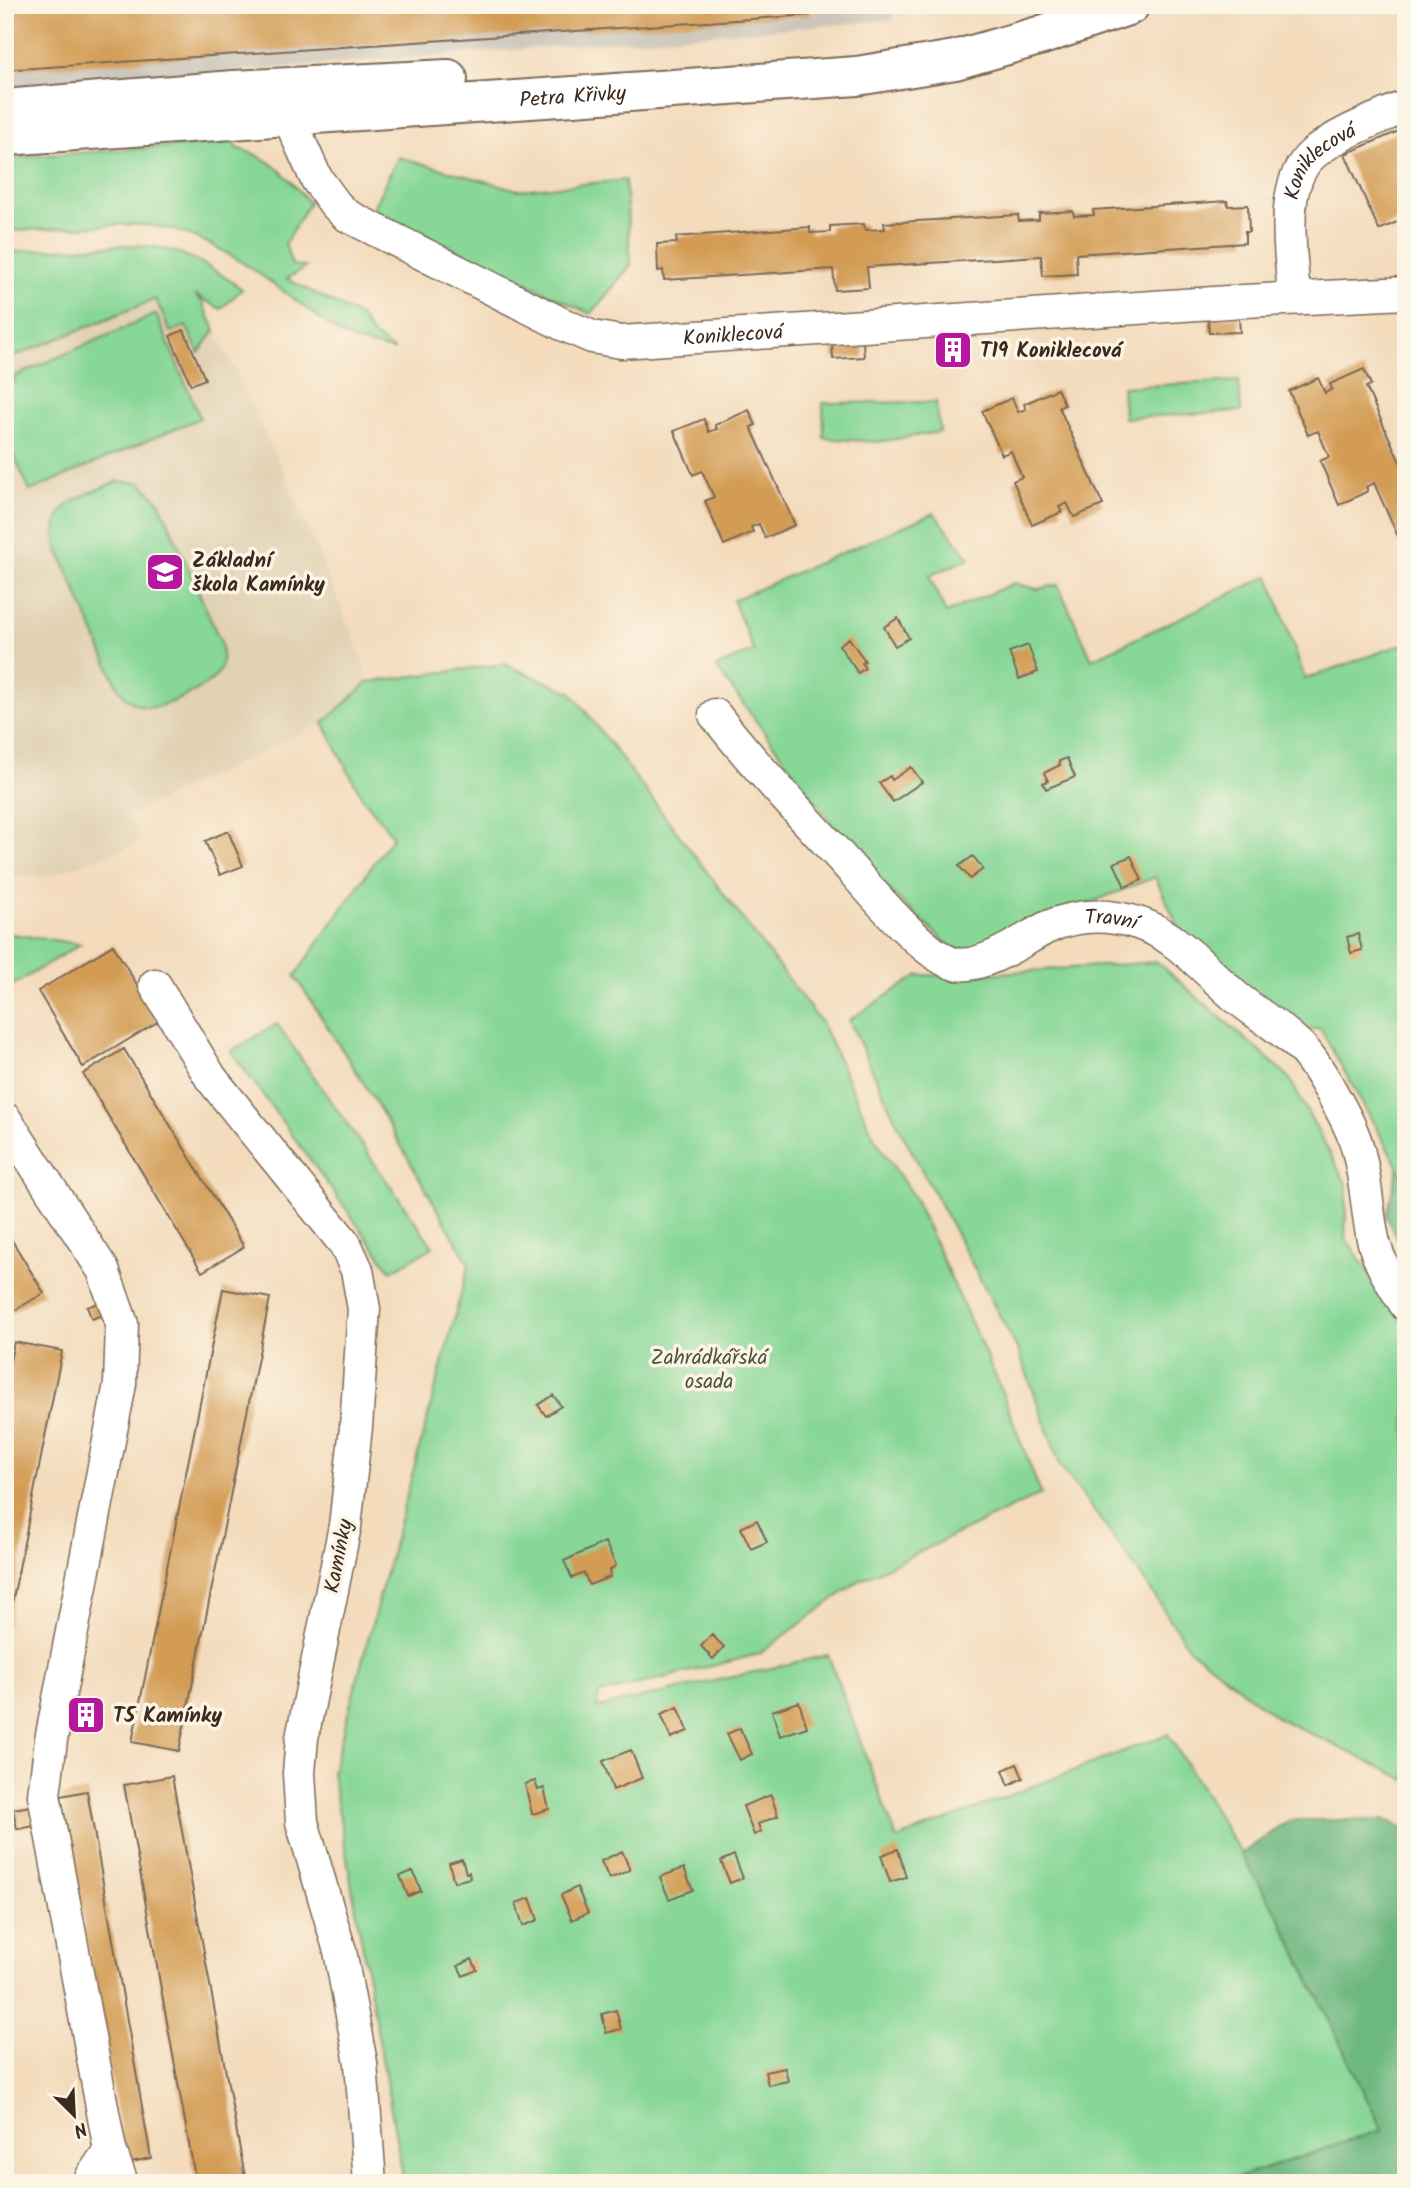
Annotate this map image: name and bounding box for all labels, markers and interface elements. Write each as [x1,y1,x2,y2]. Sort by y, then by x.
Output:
street label: Petra Křivky [518,77,627,118]
street label: Koniklecová [1276,114,1364,203]
street label: Koniklecová [682,316,786,356]
building icon: T19 Koniklecová [932,329,974,371]
place label: T19 Koniklecová [980,335,1124,368]
place label: Základní škola Kamínky [192,545,325,602]
school or university icon: Základní škola Kamínky [144,551,186,593]
street label: Travní [1084,901,1145,941]
park label: Zahrádkářská osada [651,1342,769,1399]
street label: Kamínky [316,1516,363,1596]
building icon: T5 Kamínky [65,1694,107,1736]
place label: T5 Kamínky [113,1700,222,1733]
north arrow [38,2080,108,2150]
text: N [69,2113,92,2145]

